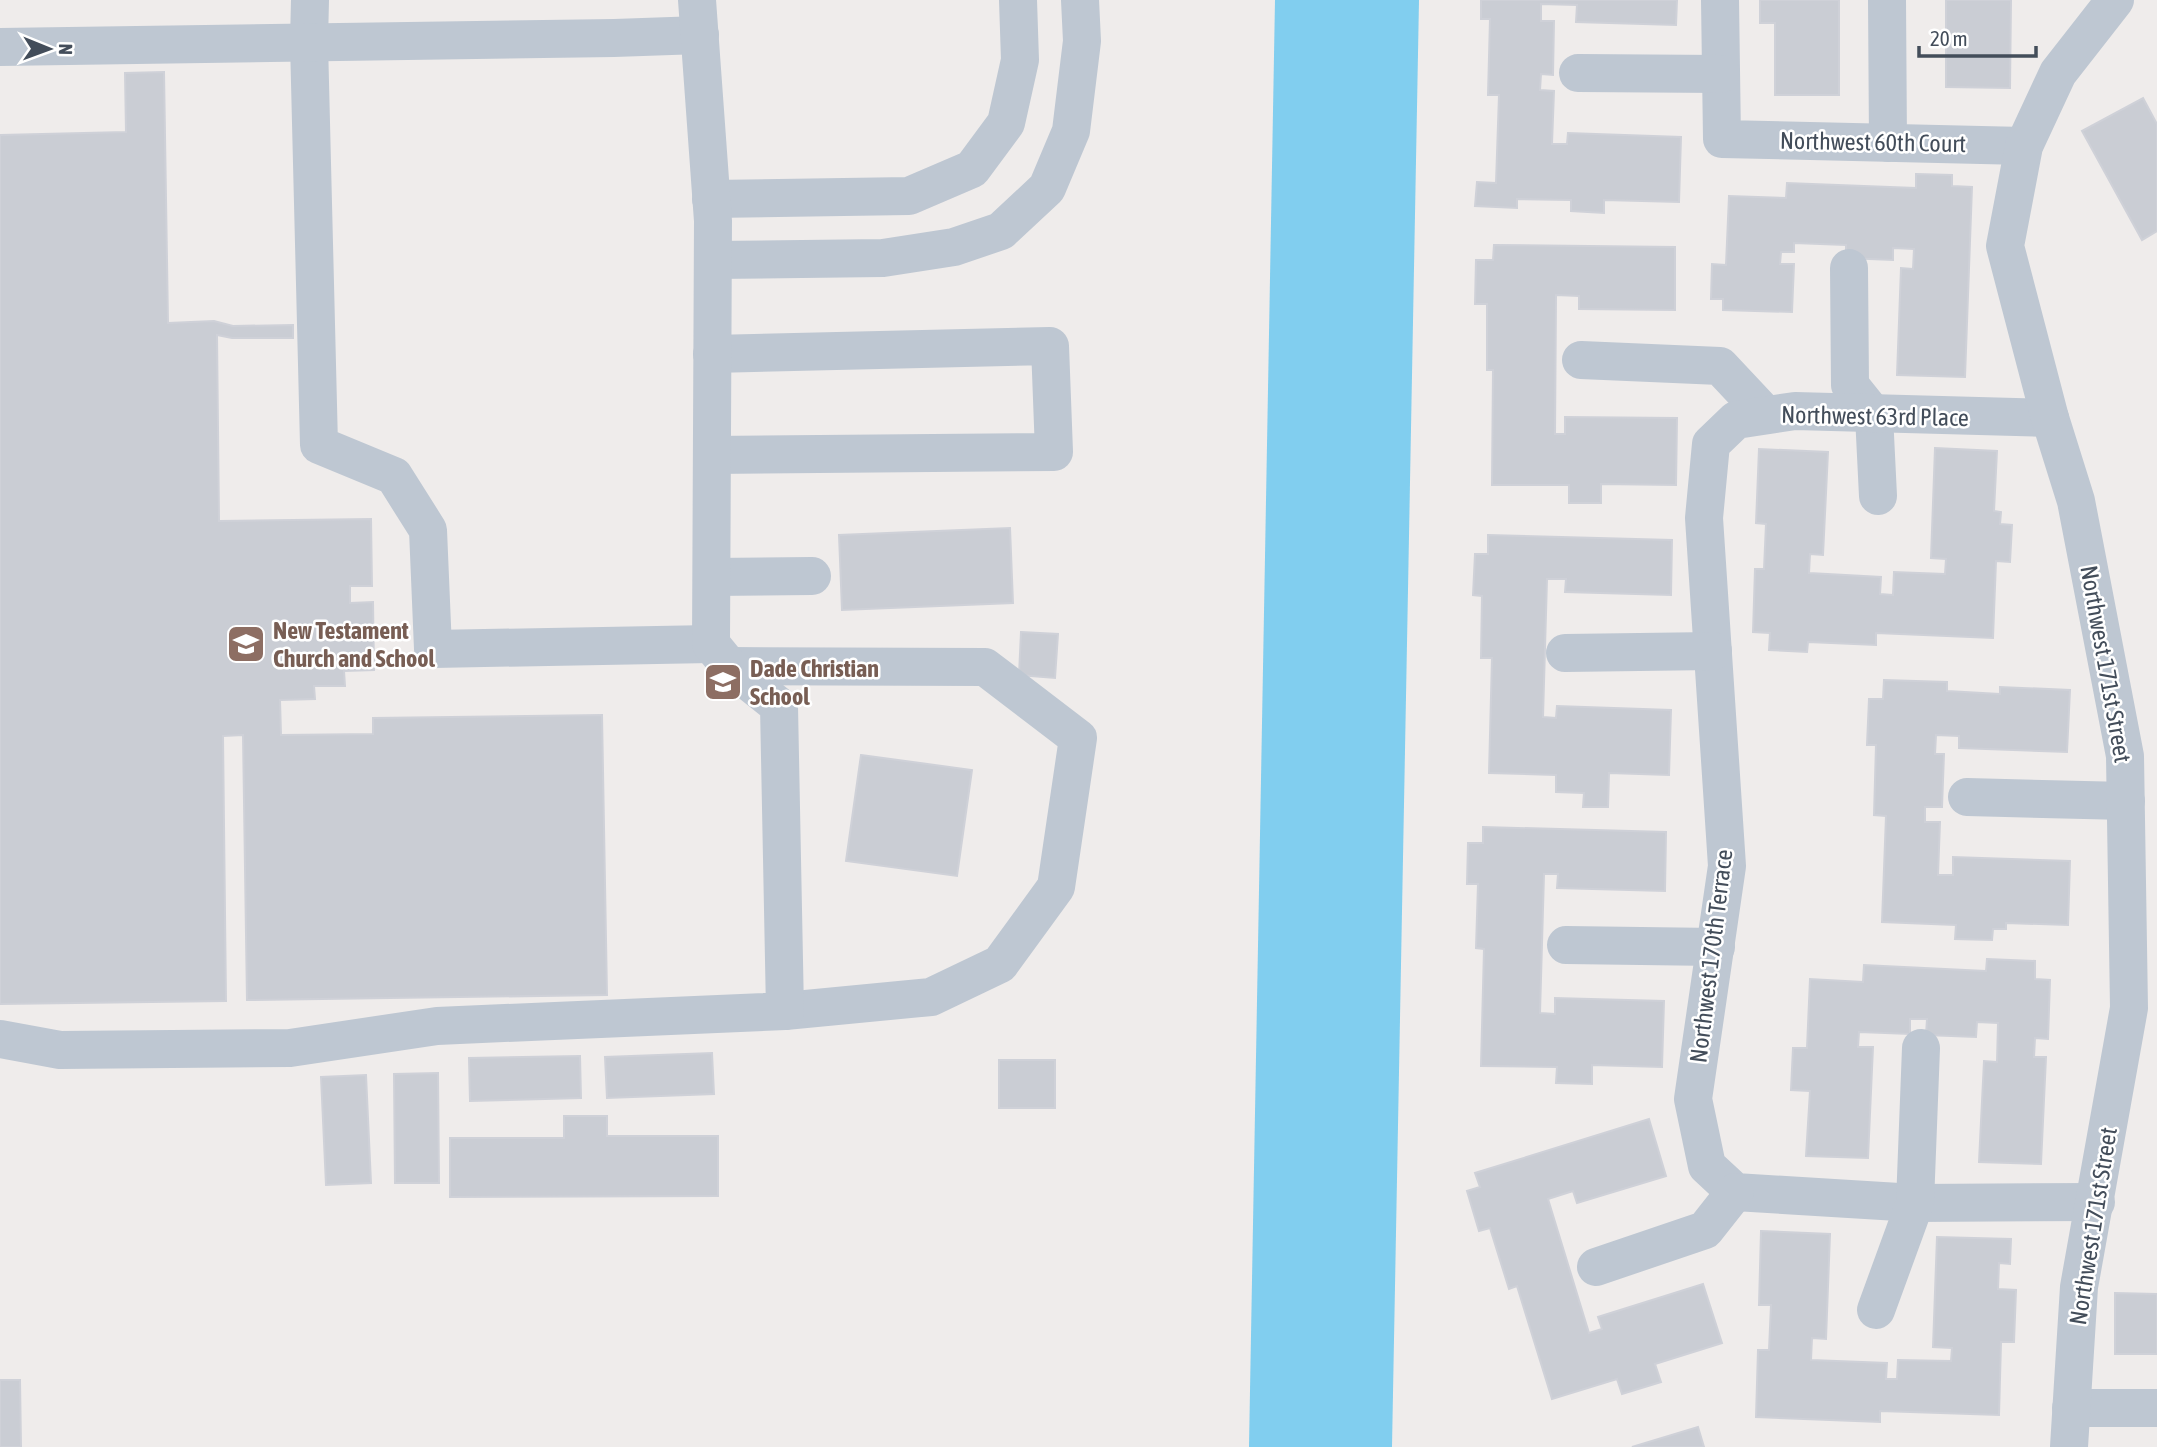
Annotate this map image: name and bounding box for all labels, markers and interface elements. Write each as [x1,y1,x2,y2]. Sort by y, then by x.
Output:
north arrow [14,14,84,84]
scale bar [1919,14,2036,58]
text: 20 m [1930,26,1968,50]
text: N [55,43,77,55]
street label: Northwest 60th Court [1780,127,1966,157]
street label: Northwest 63rd Place [1781,401,1969,431]
street label: Northwest 171st Street [2075,563,2137,765]
place label: New Testament Church and School [273,617,436,672]
school or university icon: New Testament Church and School [225,623,267,665]
place label: Dade Christian School [750,655,879,710]
school or university icon: Dade Christian School [702,661,744,703]
street label: Northwest 170th Terrace [1685,848,1737,1064]
street label: Northwest 171st Street [2064,1125,2122,1327]

